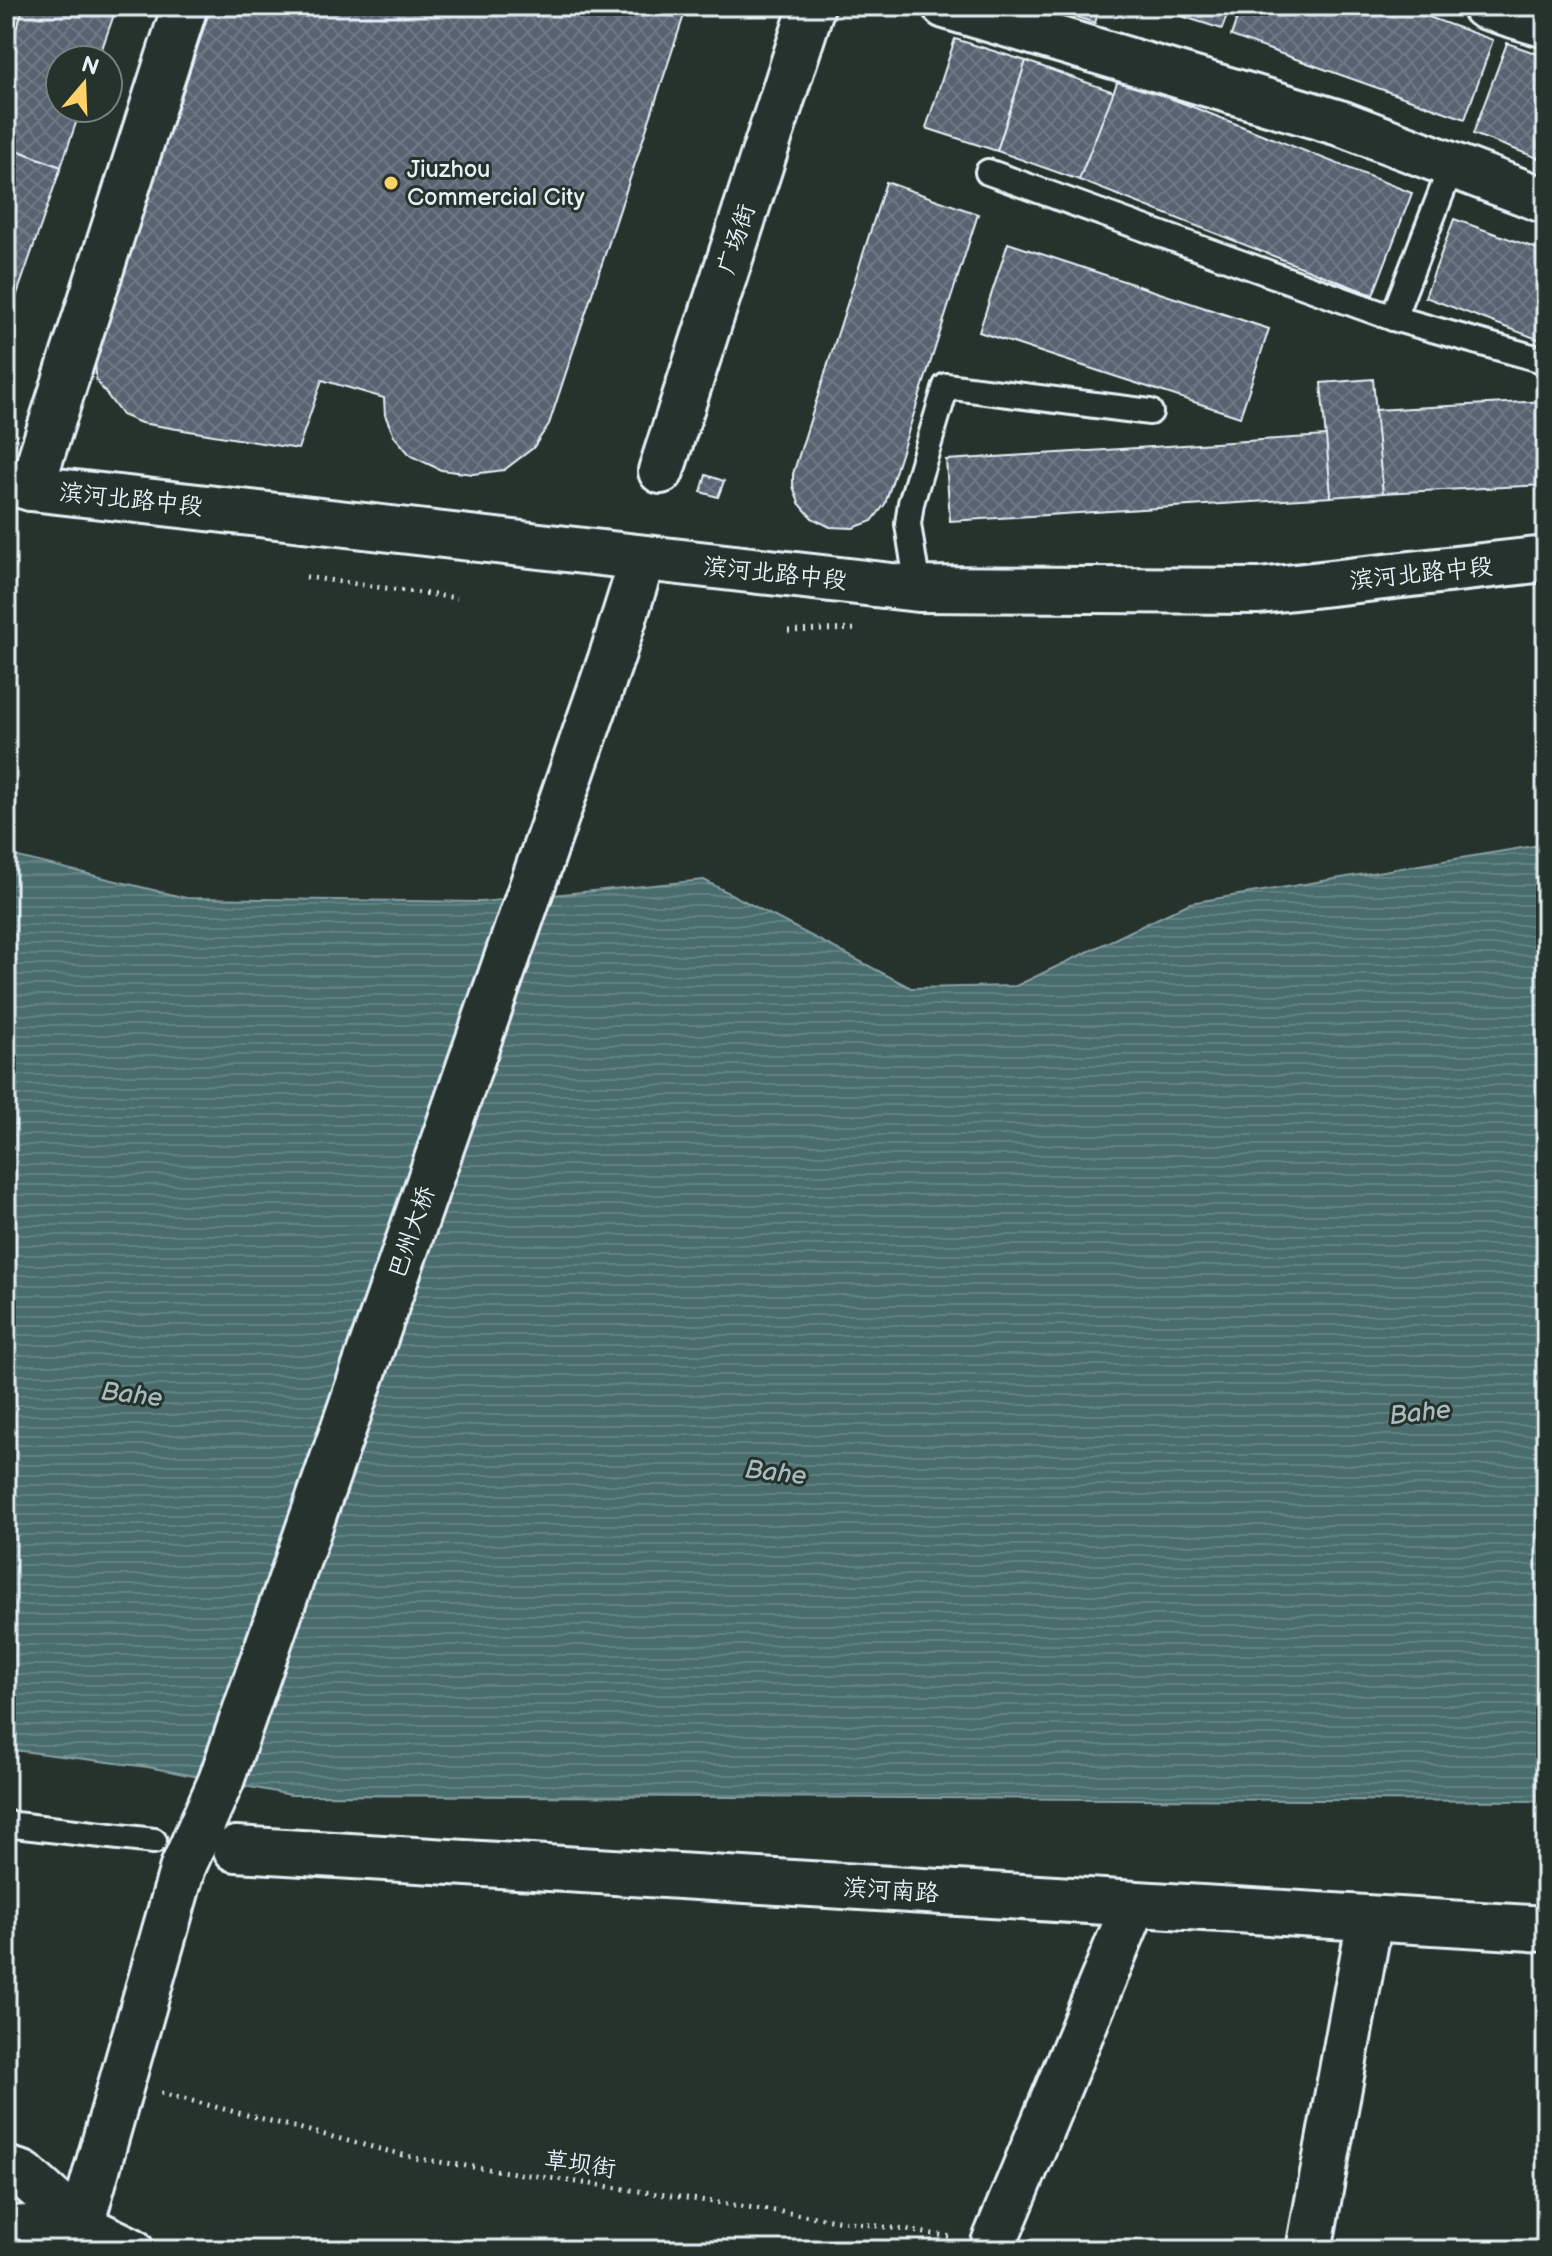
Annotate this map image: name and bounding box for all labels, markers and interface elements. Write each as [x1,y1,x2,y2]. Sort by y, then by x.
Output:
north arrow [44,44,124,124]
text: N [78,51,102,82]
place label: Jiuzhou Commercial City [407,155,585,212]
marker: Jiuzhou Commercial City [382,174,400,192]
street label: 广场街 [712,200,761,278]
street label: 滨河北路中段 [58,478,204,521]
street label: 滨河北路中段 [702,552,848,595]
street label: 滨河北路中段 [1348,552,1494,595]
street label: 巴州大桥 [382,1182,441,1282]
water label: Bahe [99,1376,164,1415]
water label: Bahe [1388,1395,1452,1432]
water label: Bahe [743,1454,808,1493]
street label: 滨河南路 [842,1873,940,1908]
street label: 草坝街 [542,2145,618,2184]

